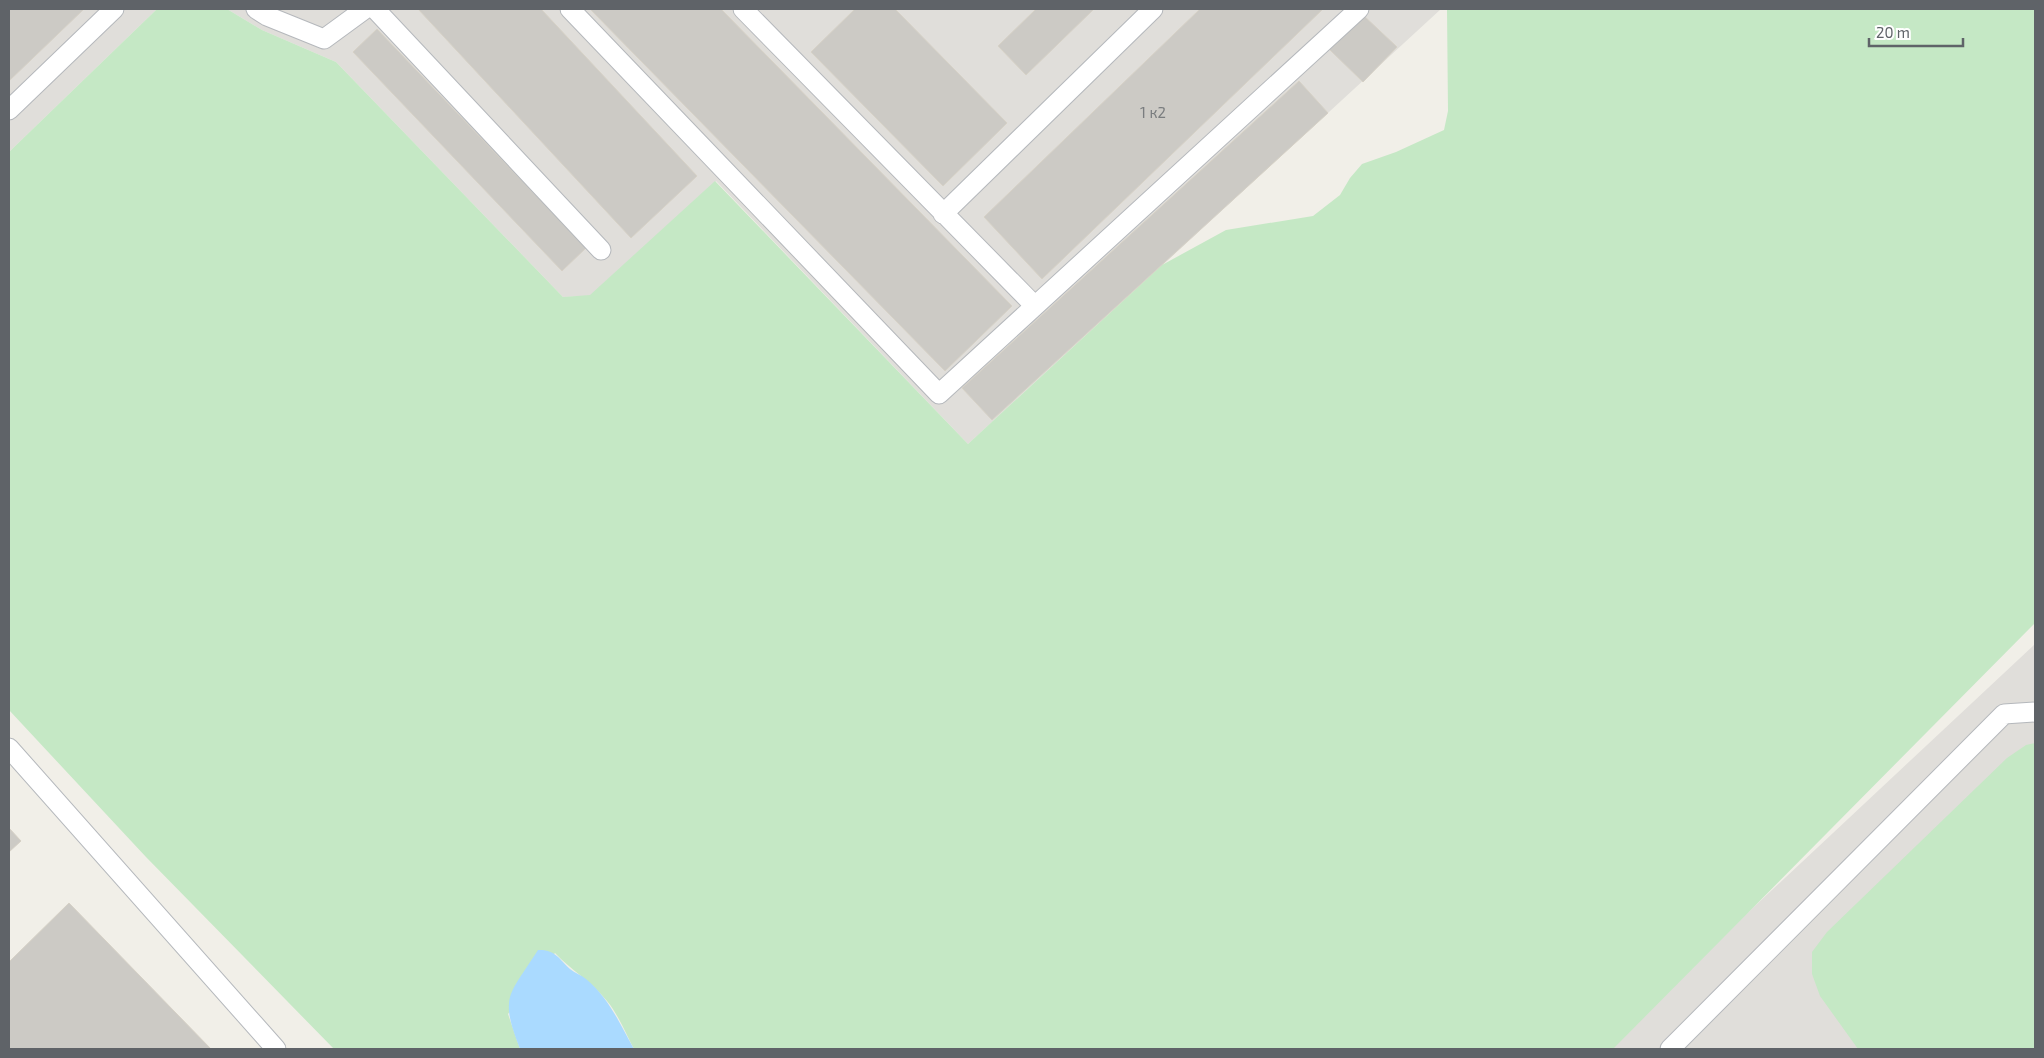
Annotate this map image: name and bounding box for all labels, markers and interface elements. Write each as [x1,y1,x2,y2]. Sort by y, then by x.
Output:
scale bar [1869,15,1963,47]
text: 20 m [1876,23,1910,41]
house number: 1 к2 [1140,103,1166,121]

